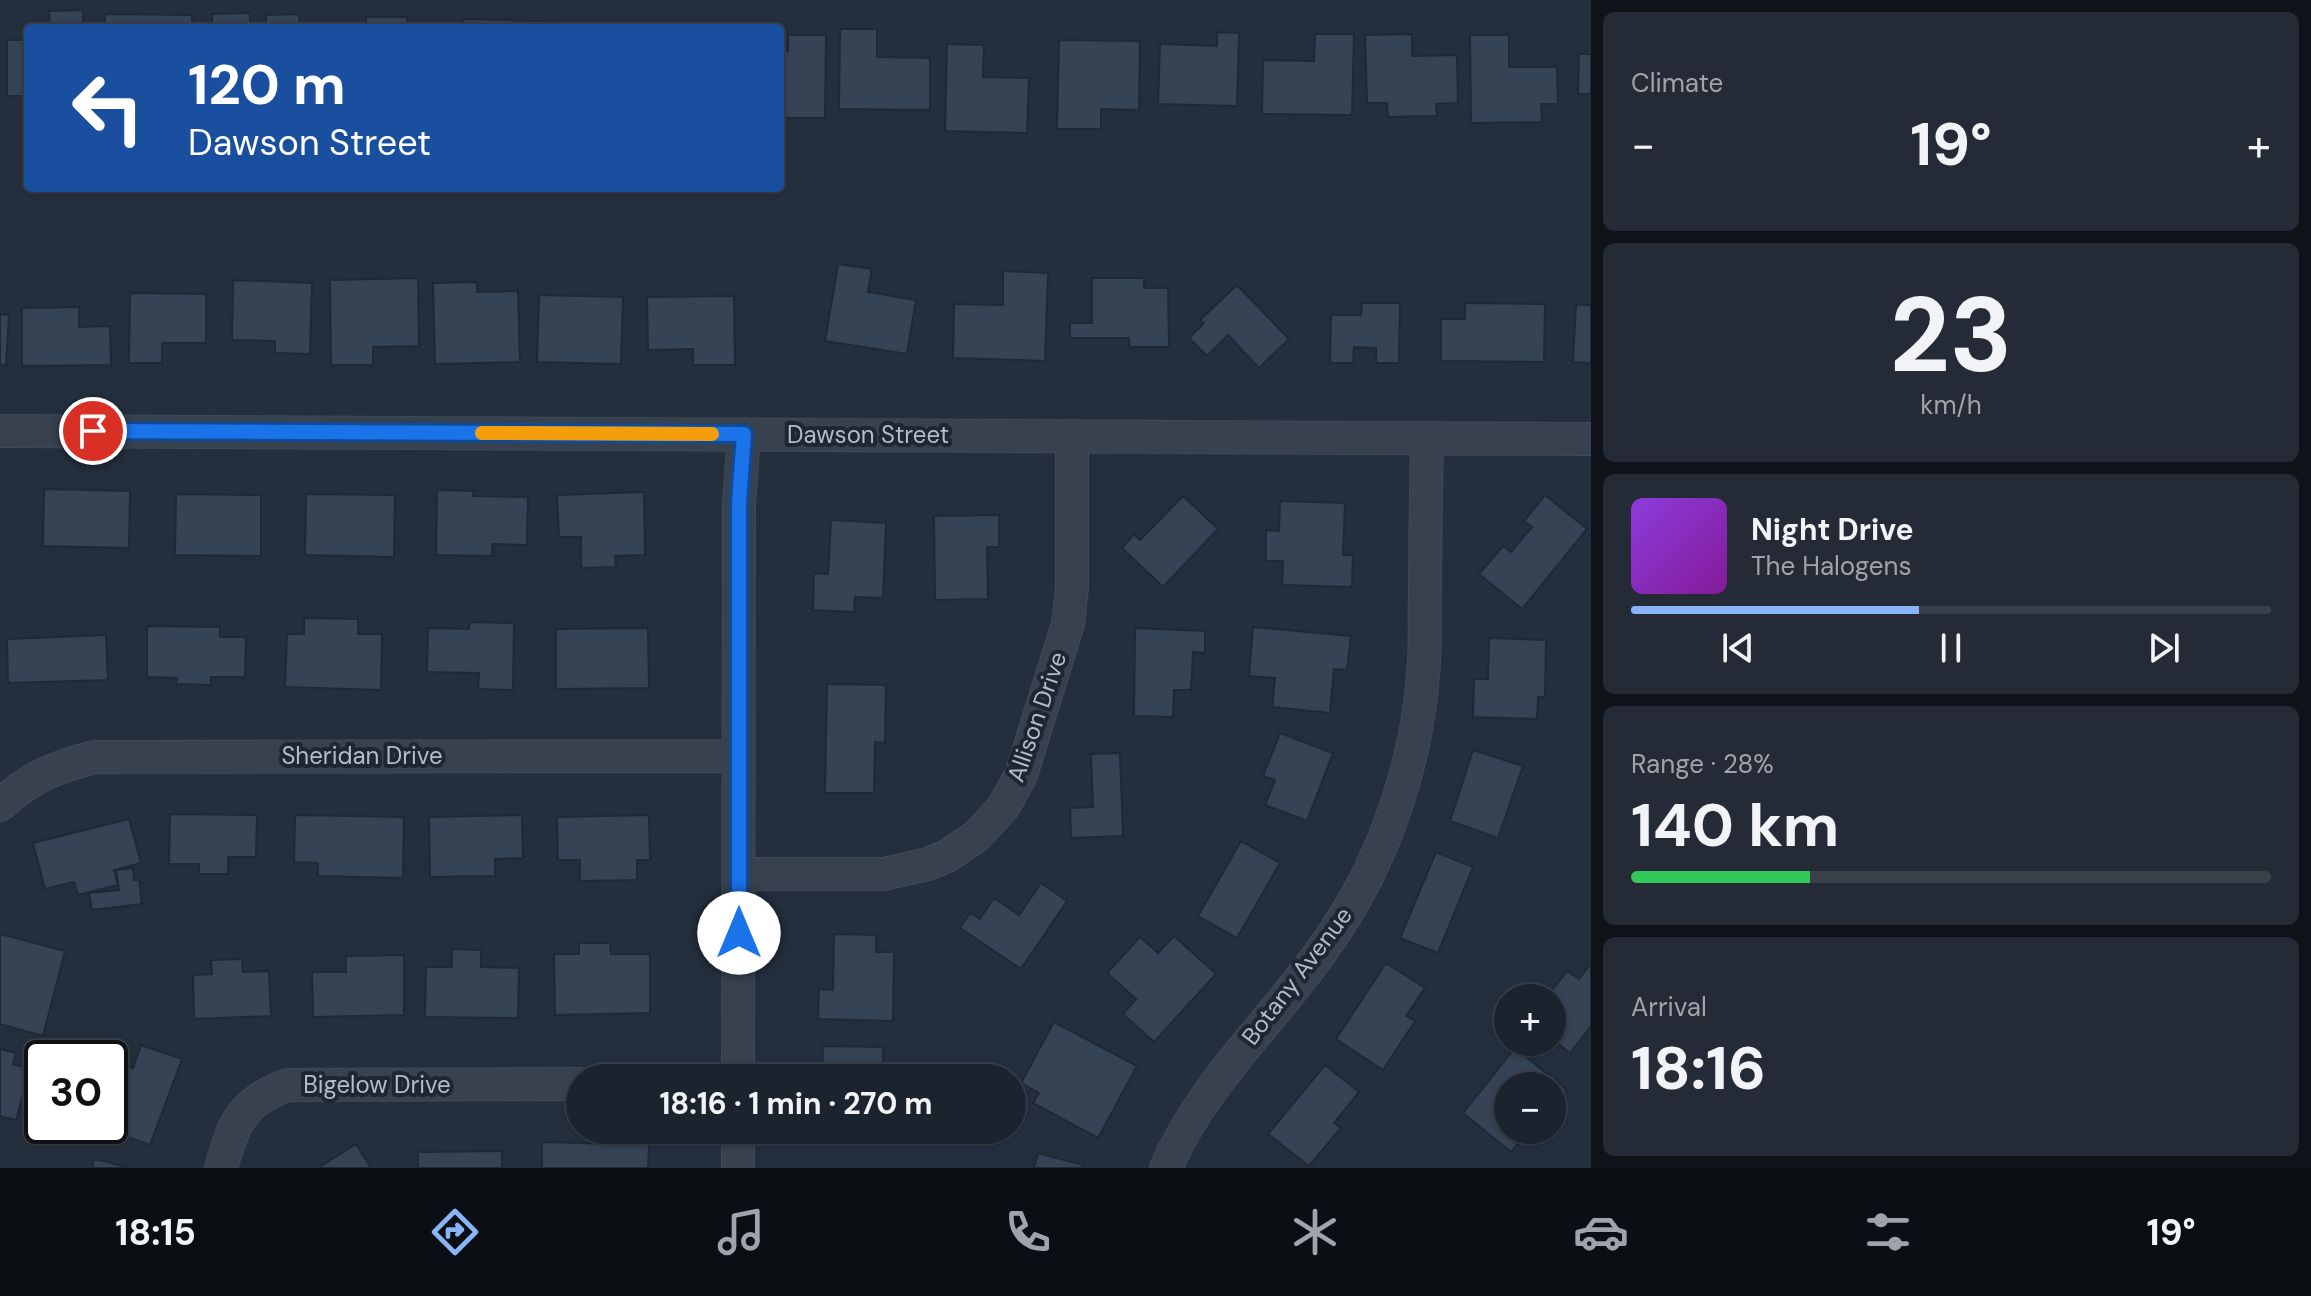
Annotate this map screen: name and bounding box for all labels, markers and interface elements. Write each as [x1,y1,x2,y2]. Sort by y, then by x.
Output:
text: 120 m [188,48,346,121]
icon: left [56,56,160,160]
text: Climate [1631,66,1723,100]
text: 19° [1910,105,1992,184]
text: − [1631,116,1655,174]
text: + [2247,116,2271,174]
text: Dawson Street [188,119,431,166]
text: 23 [1890,268,2012,403]
text: km/h [1920,388,1982,422]
pin [59,397,127,465]
icon: arrive [71,409,115,453]
street label: Dawson Street [787,419,949,450]
text: Night Drive [1751,510,1914,549]
text: The Halogens [1751,549,1911,583]
icon: previous [1716,626,1760,670]
icon: pause [1929,626,1973,670]
icon: next [2142,626,2186,670]
street label: Allison Drive [1000,648,1073,786]
street label: Sheridan Drive [281,740,443,771]
text: Range · 28% [1631,747,1774,781]
text: 140 km [1631,786,1839,865]
position arrow [697,891,781,975]
street label: Botany Avenue [1234,900,1359,1051]
map controls [1494,984,1566,1144]
button: + [1494,984,1566,1056]
text: Arrival [1631,990,1707,1024]
text: 18:16 [1631,1029,1766,1108]
speed limit sign: 30 [24,1040,128,1144]
street label: Bigelow Drive [303,1069,451,1100]
button: − [1494,1072,1566,1144]
text: 18:16 · 1 min · 270 m [659,1084,933,1123]
icon: directions [427,1204,483,1260]
icon: music [713,1204,769,1260]
icon: phone [1000,1204,1056,1260]
icon: climate [1287,1204,1343,1260]
icon: car [1573,1204,1629,1260]
icon: filters [1860,1204,1916,1260]
text: 18:15 [115,1209,196,1256]
text: 19° [2147,1209,2196,1256]

